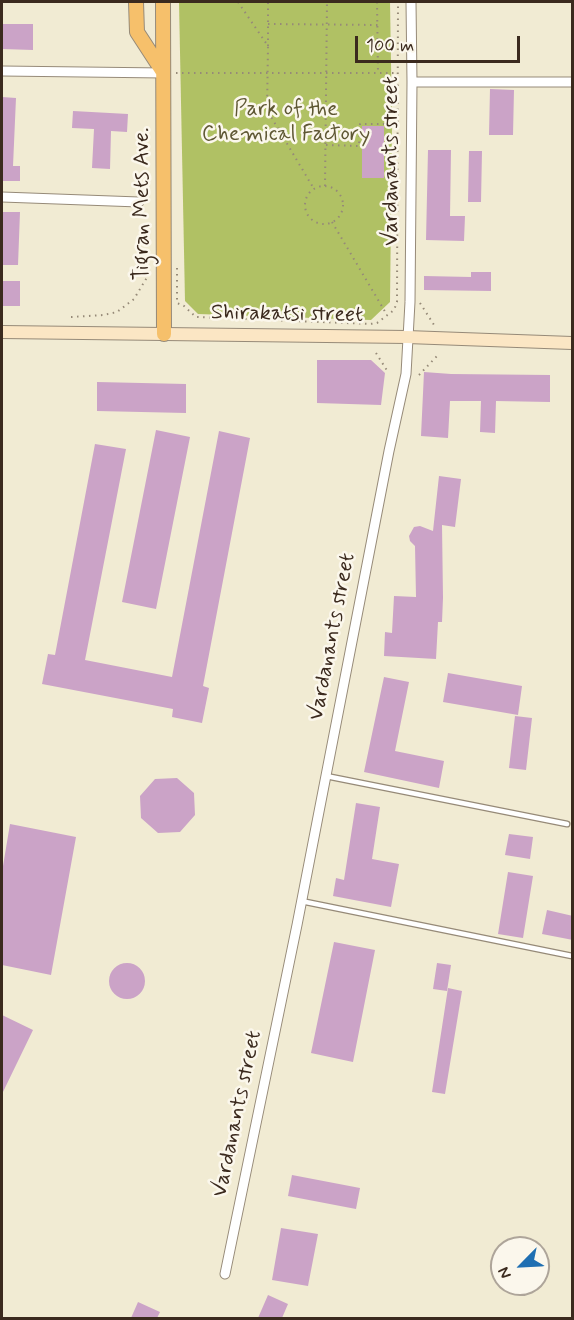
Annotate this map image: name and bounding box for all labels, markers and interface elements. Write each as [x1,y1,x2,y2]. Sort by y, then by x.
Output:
scale bar [358,24,523,62]
text: 100 m [366,34,414,58]
street label: Vardanants street [379,76,405,246]
park label: Park of the Chemical Factory [202,97,370,148]
street label: Tigran Mets Ave. [130,128,156,280]
street label: Shirakatsi street [211,300,363,330]
street label: Vardanants street [304,551,362,723]
street label: Vardanants street [207,1028,269,1200]
north arrow [490,1236,550,1296]
text: N [493,1264,517,1282]

